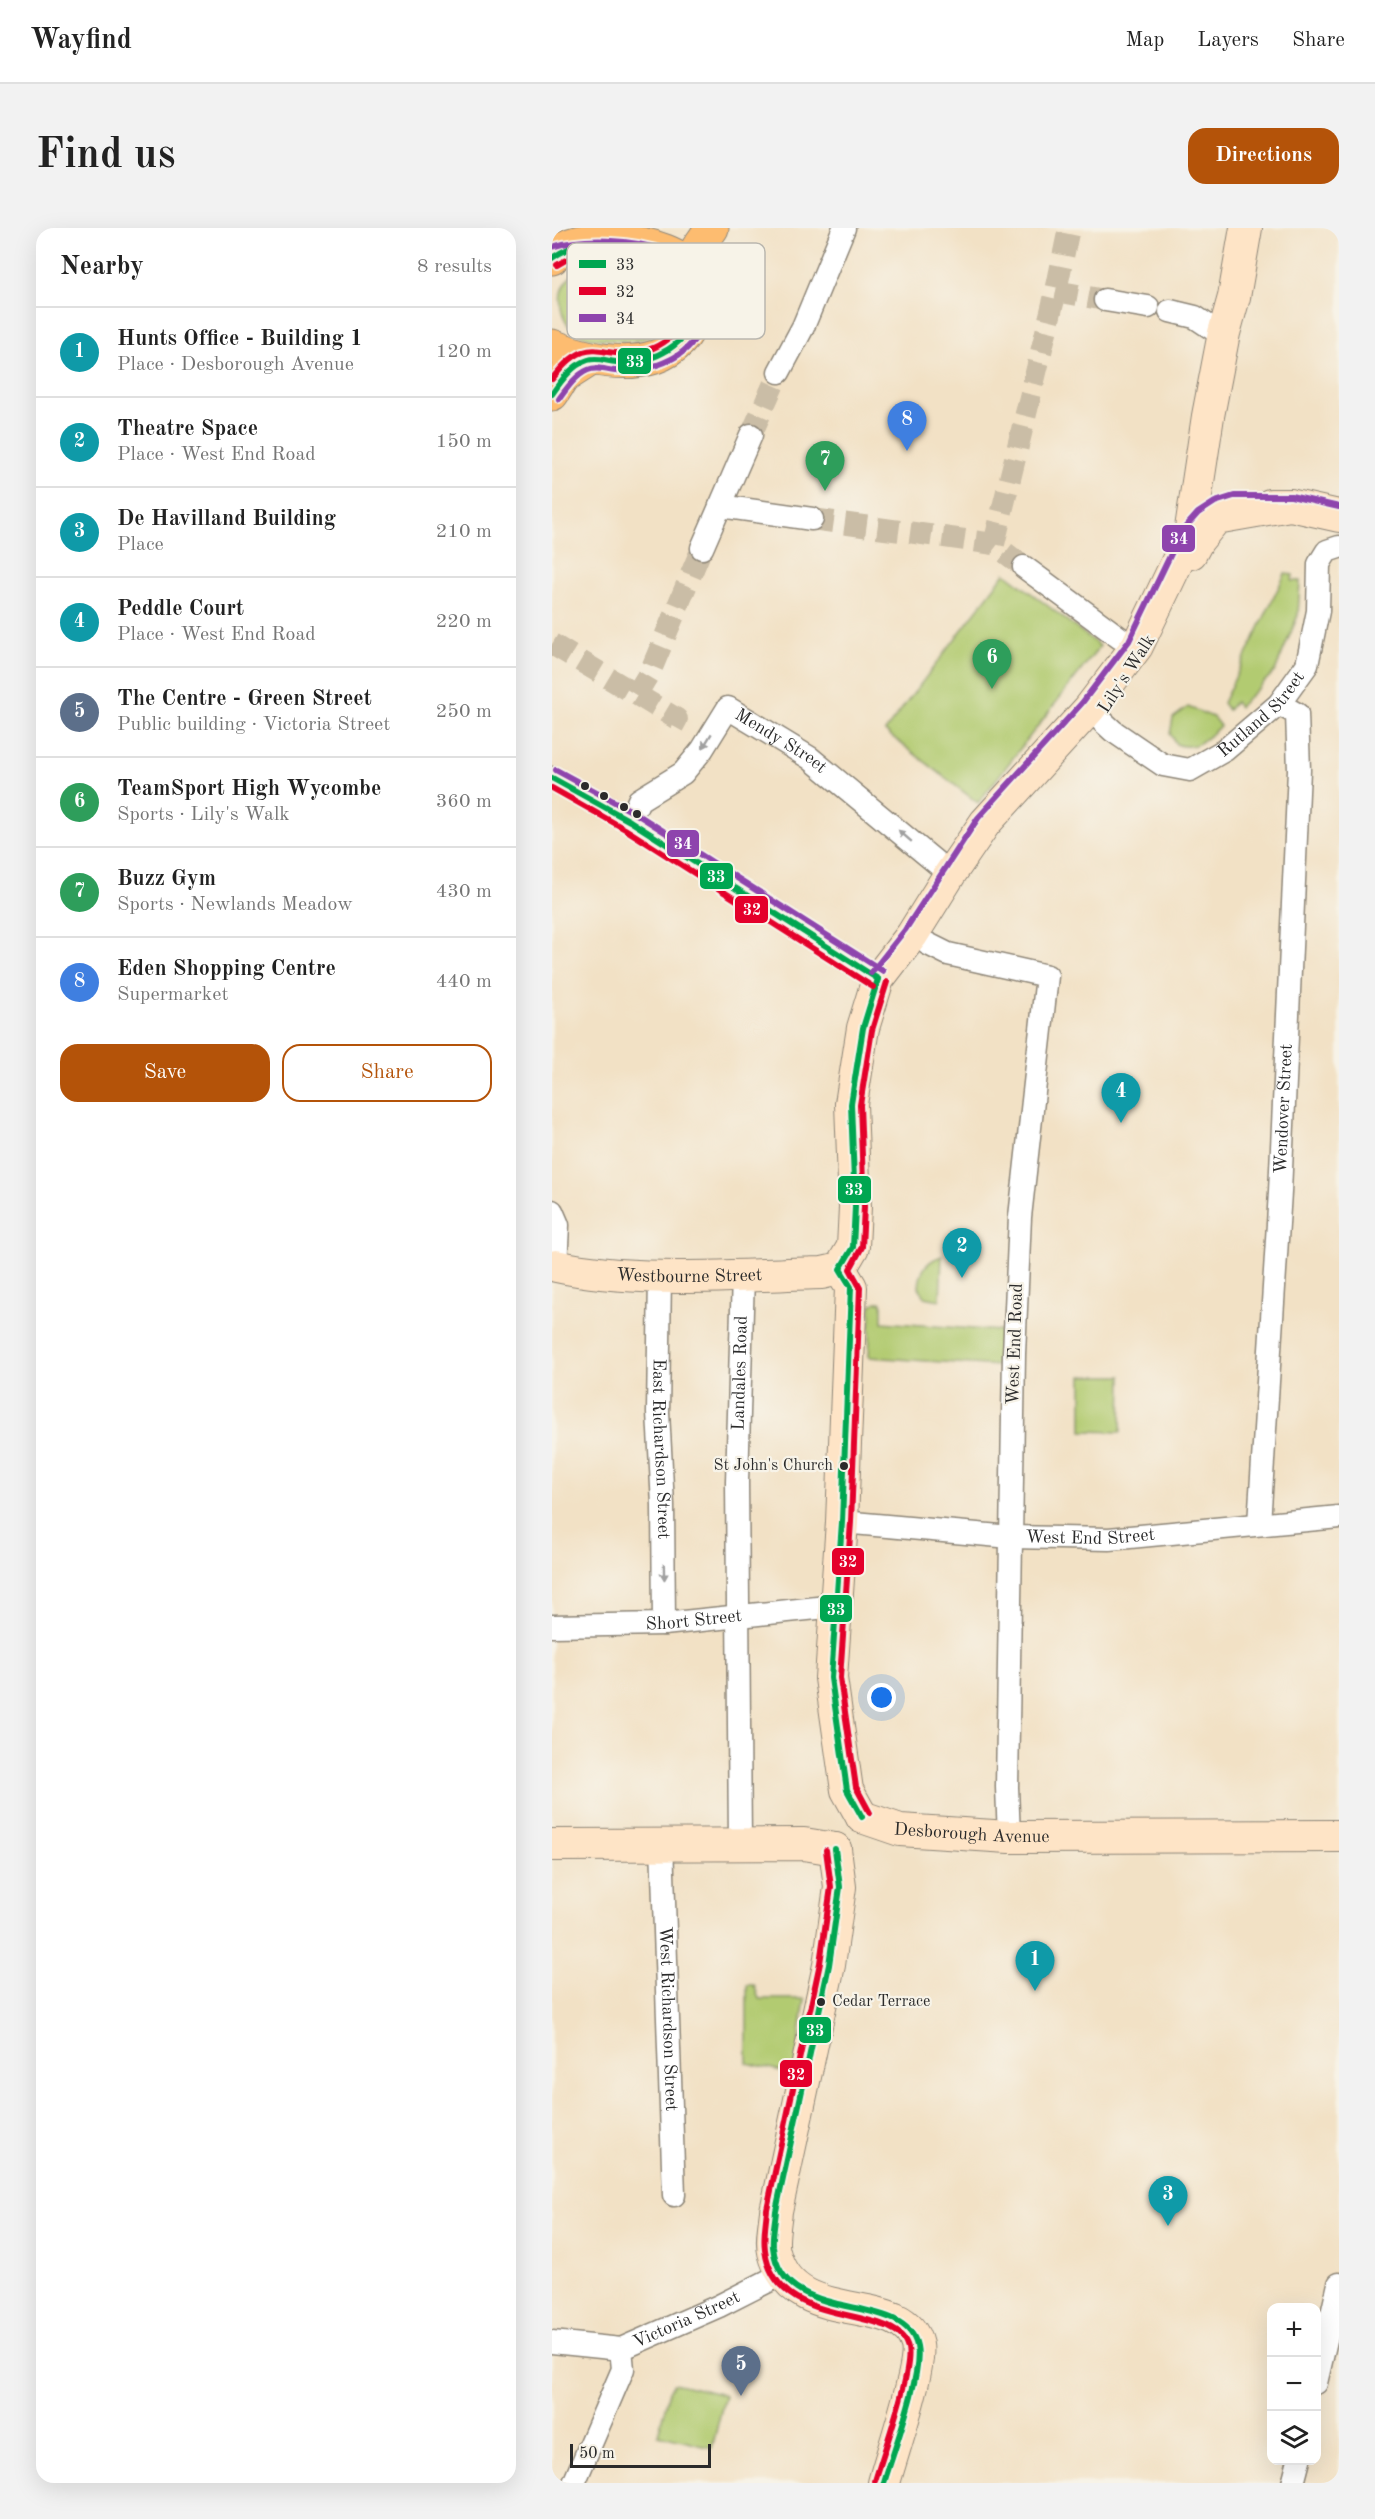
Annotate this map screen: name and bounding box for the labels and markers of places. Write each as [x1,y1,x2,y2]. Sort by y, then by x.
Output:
pin: 8 [888,402,926,451]
pin: 7 [806,442,844,491]
pin: 6 [972,640,1012,689]
unlabelled marker [579,780,591,792]
unlabelled marker [598,790,610,802]
unlabelled marker [618,801,630,813]
unlabelled marker [631,808,643,820]
pin: 4 [1102,1074,1140,1123]
pin: 2 [942,1228,982,1278]
place label: St John's Church [714,1458,833,1474]
marker: St John's Church [838,1460,850,1472]
pin: 1 [1016,1942,1054,1991]
place label: Cedar Terrace [832,1994,930,2010]
marker: Cedar Terrace [815,1996,827,2008]
pin: 3 [1148,2176,1188,2226]
pin: 5 [722,2346,760,2396]

